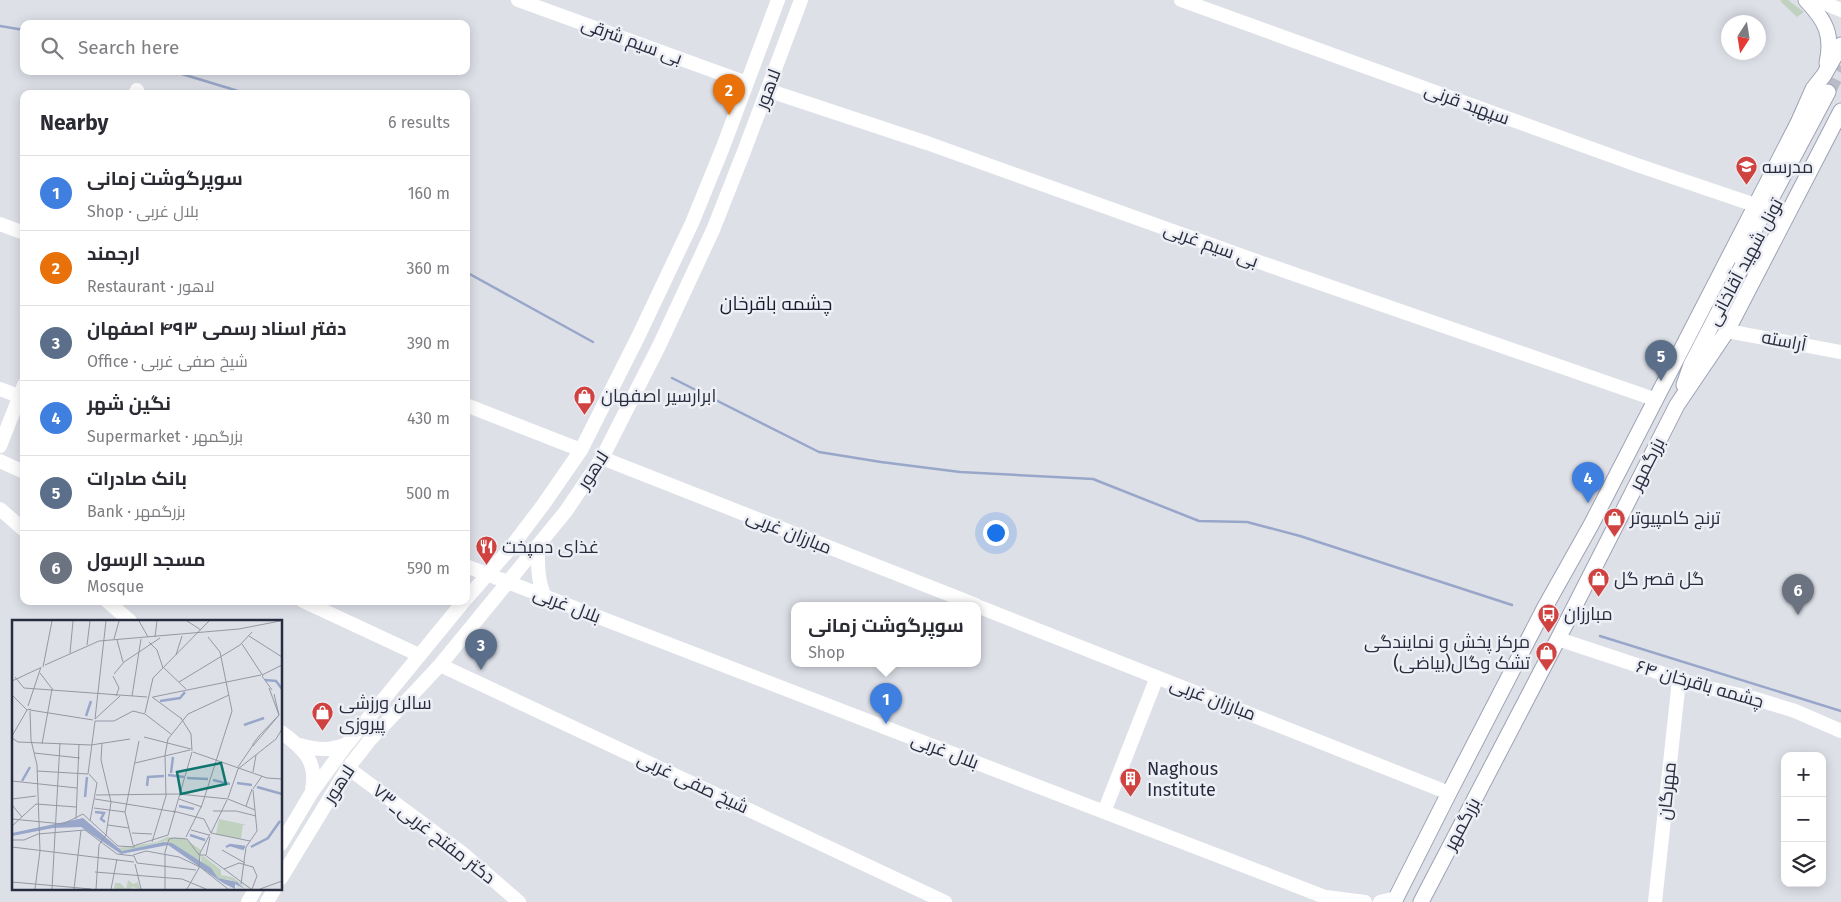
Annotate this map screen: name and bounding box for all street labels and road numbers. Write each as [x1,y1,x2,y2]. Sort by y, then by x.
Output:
street label: بی سیم شرقی [578,13,685,70]
street label: لاهور [750,66,786,113]
street label: سپهبد قرنی [1422,78,1512,130]
street label: تونل شهید آقاخانی [1702,194,1788,329]
street label: بی سیم غربی [1160,218,1261,273]
street label: آراسته [1760,326,1808,356]
street label: بزرگمهر [1624,434,1670,495]
street label: لاهور [572,447,613,494]
street label: مبارزان غربی [743,505,835,559]
street label: بلال غربی [530,582,604,628]
street label: چشمه باقرخان ۶۴ [1633,655,1766,714]
street label: مبارزان غربی [1167,673,1259,725]
street label: بلال غربی [908,728,982,774]
street label: شیخ صفی غربی [634,748,752,819]
street label: لاهور [318,761,359,808]
street label: مهرگان [1653,761,1681,821]
street label: ۷۳_دکتر مفتح غربی [368,779,500,889]
street label: بزرگمهر [1439,794,1485,855]

